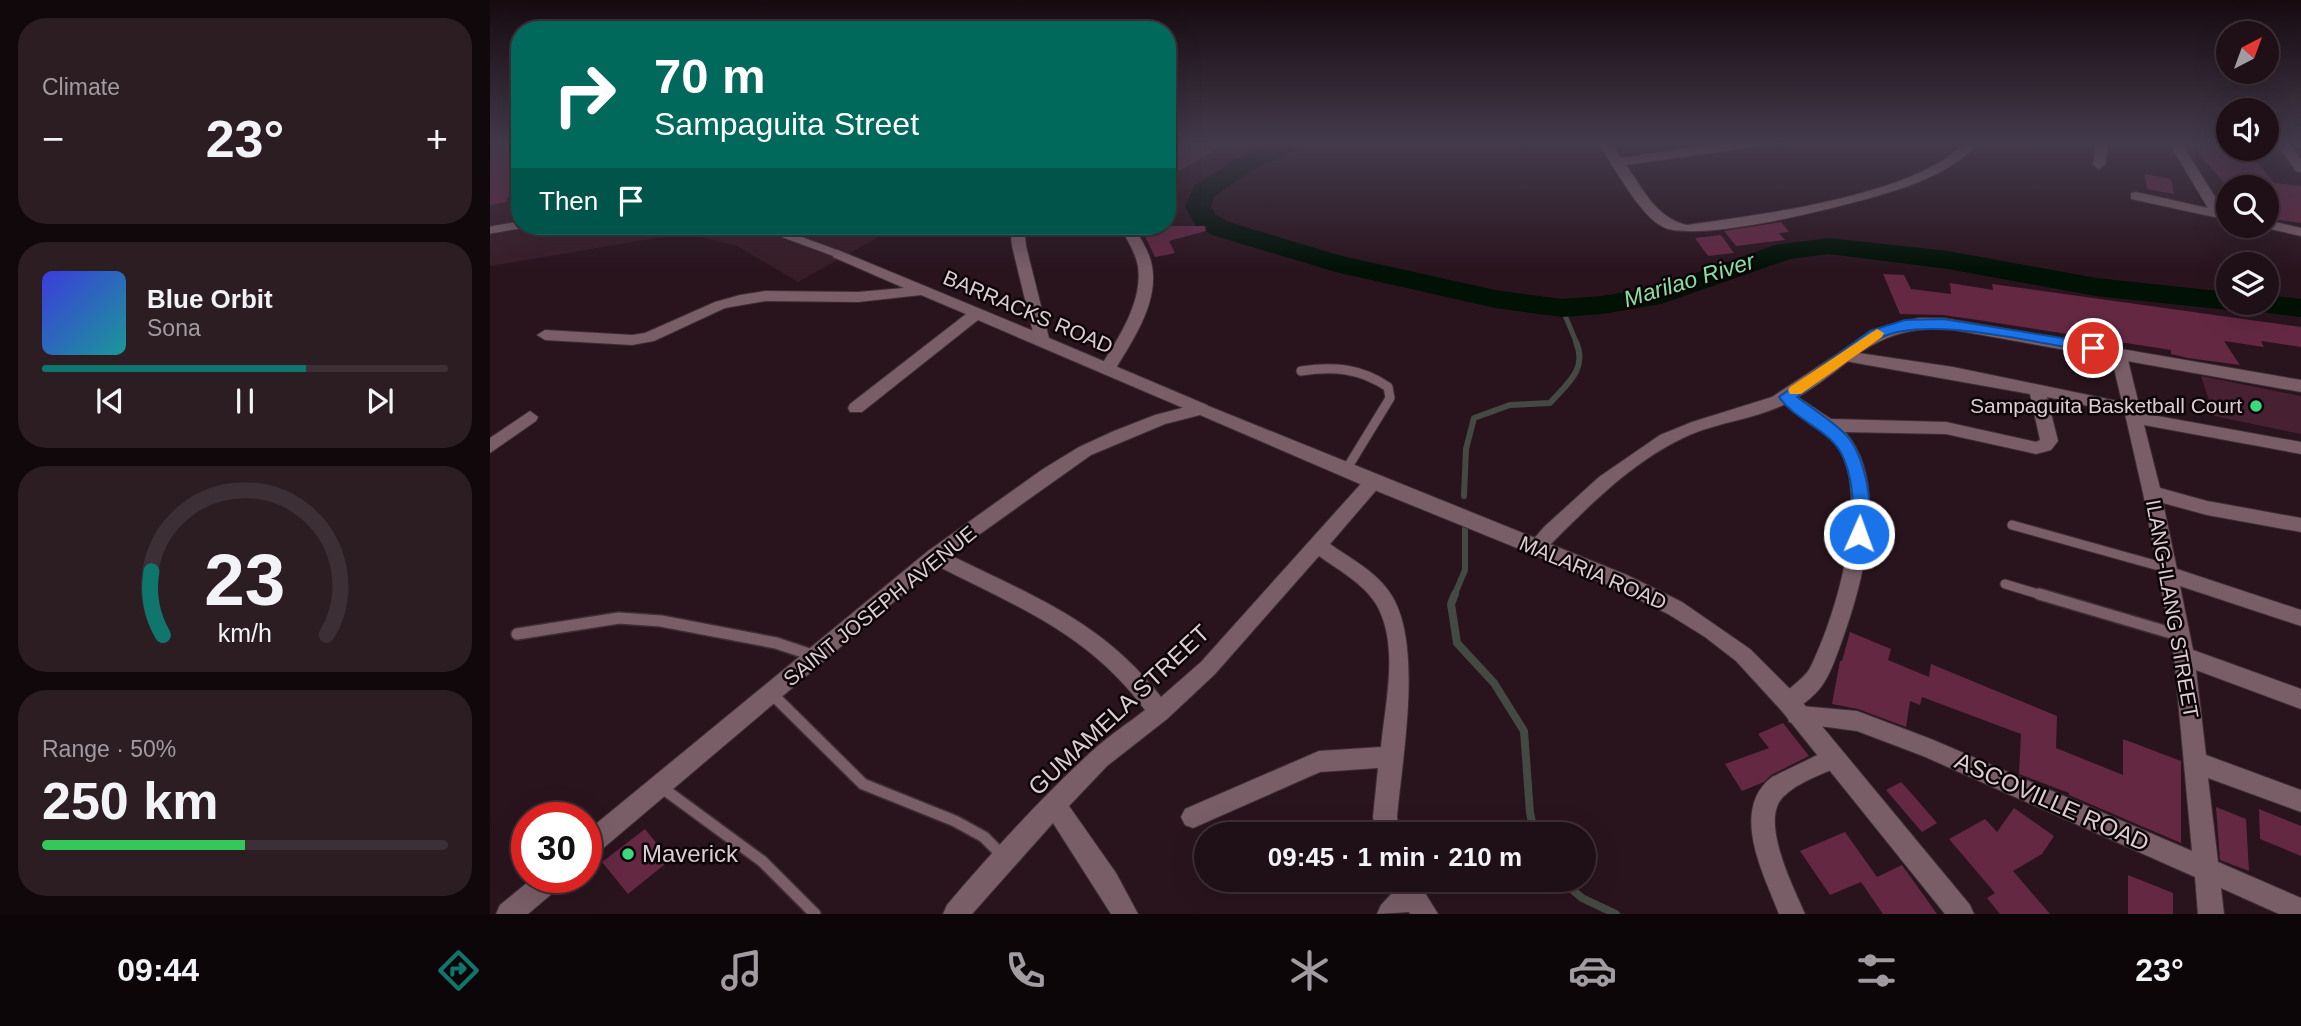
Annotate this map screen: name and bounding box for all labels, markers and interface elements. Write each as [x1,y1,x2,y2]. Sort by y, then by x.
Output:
north arrow [2216,21,2278,84]
map controls [2216,21,2279,315]
icon: right [539,49,630,140]
text: 70 m [654,49,766,103]
text: Climate [42,74,120,100]
button: sound [2216,98,2279,161]
text: Sampaguita Street [654,106,919,142]
text: 23° [206,110,284,168]
text: − [42,118,64,160]
text: + [426,118,448,160]
button: search [2216,175,2279,238]
icon: arrive [612,182,650,220]
text: Then [539,186,598,216]
water label: Marilao River [1620,247,1759,312]
button: layers [2216,252,2279,315]
street label: BARRACKS ROAD [940,265,1116,358]
text: Blue Orbit [147,284,273,314]
text: Sona [147,315,201,341]
pin [2063,318,2123,378]
icon: arrive [2074,329,2112,367]
icon: previous [91,382,129,420]
icon: pause [226,382,264,420]
icon: next [361,382,399,420]
place label: Sampaguita Basketball Court [1970,394,2242,417]
marker: Sampaguita Basketball Court [2248,398,2264,414]
position arrow [1822,497,1896,571]
street label: ILANG-ILANG STREET [2142,498,2203,720]
street label: SAINT JOSEPH AVENUE [779,521,980,690]
street label: MALARIA ROAD [1516,531,1670,614]
text: 23 [205,539,285,620]
text: km/h [218,619,272,647]
street label: GUMAMELA STREET [1023,619,1215,800]
text: Range · 50% [42,736,176,762]
street label: ASCOVILLE ROAD [1951,747,2153,856]
text: 250 km [42,772,218,830]
speed limit sign: 30 [511,802,602,893]
place label: Maverick [642,840,739,867]
text: 09:45 · 1 min · 210 m [1268,842,1522,872]
marker: Maverick [620,846,636,862]
icon: directions [434,946,483,995]
icon: music [717,946,766,995]
icon: phone [1001,946,1050,995]
icon: climate [1285,946,1334,995]
icon: car [1568,946,1617,995]
icon: filters [1852,946,1901,995]
text: 09:44 [117,952,199,988]
text: 23° [2135,952,2184,988]

